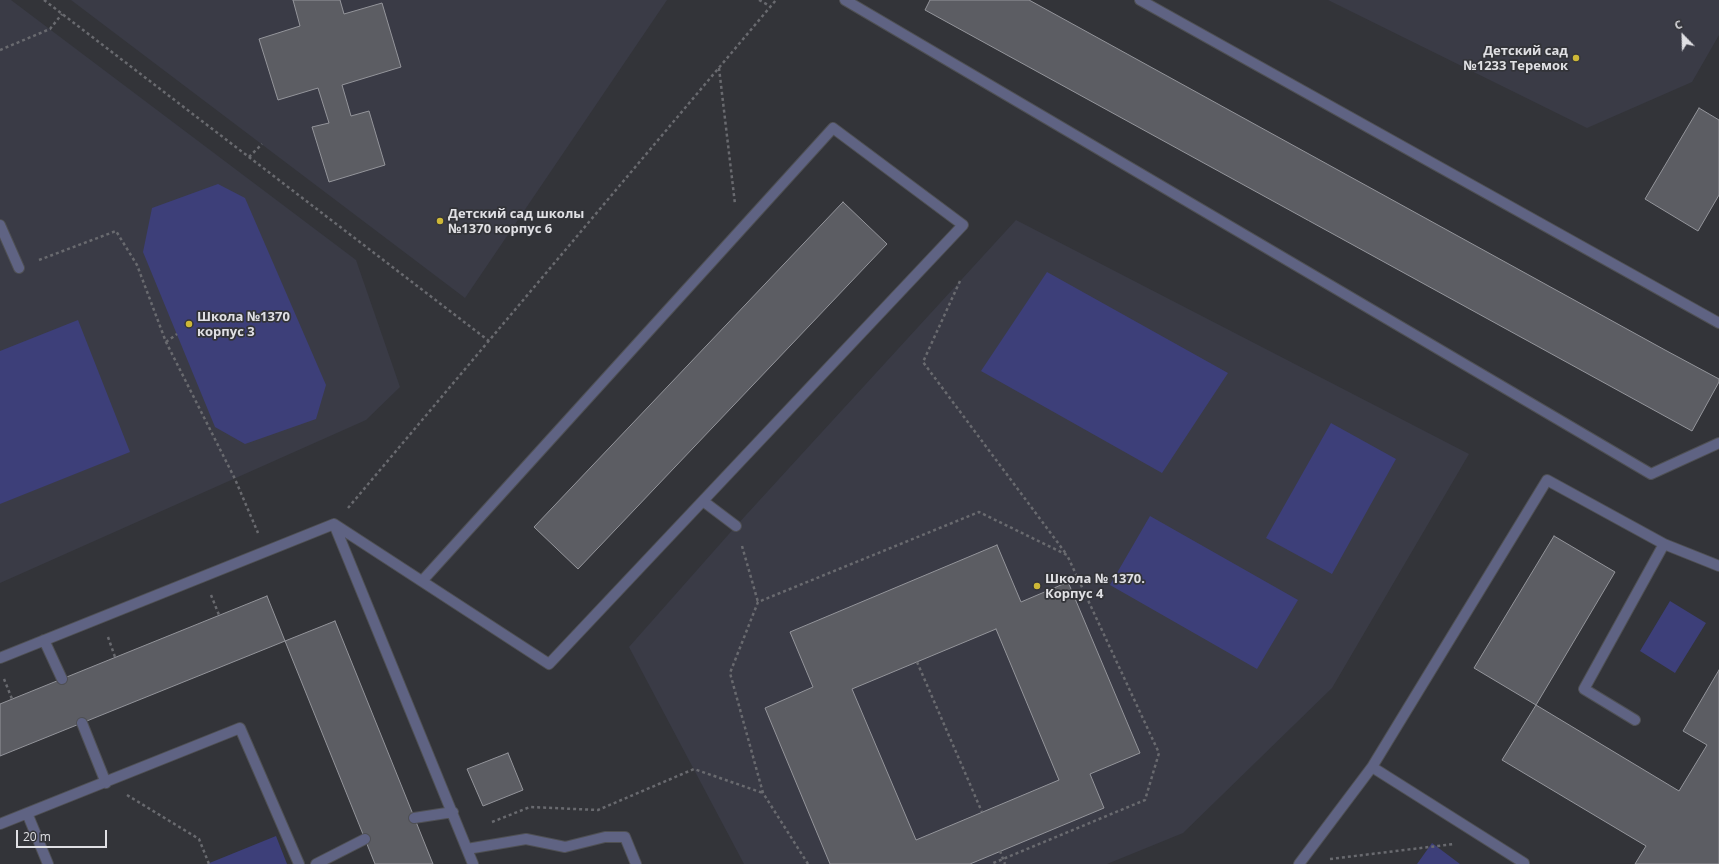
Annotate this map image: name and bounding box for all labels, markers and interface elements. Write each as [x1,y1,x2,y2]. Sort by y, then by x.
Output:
north arrow [1663,16,1703,56]
text: С [1672,16,1684,33]
place label: Детский сад №1233 Теремок [1463,43,1568,74]
marker: Детский сад №1233 Теремок [1571,53,1581,63]
place label: Детский сад школы №1370 корпус 6 [448,206,584,237]
marker: Детский сад школы №1370 корпус 6 [435,216,445,226]
place label: Школа №1370 корпус 3 [197,309,290,340]
marker: Школа №1370 корпус 3 [184,319,194,329]
place label: Школа № 1370. Корпус 4 [1045,571,1145,602]
marker: Школа № 1370. Корпус 4 [1032,581,1042,591]
scale bar [18,822,109,848]
text: 20 m [23,828,51,845]

